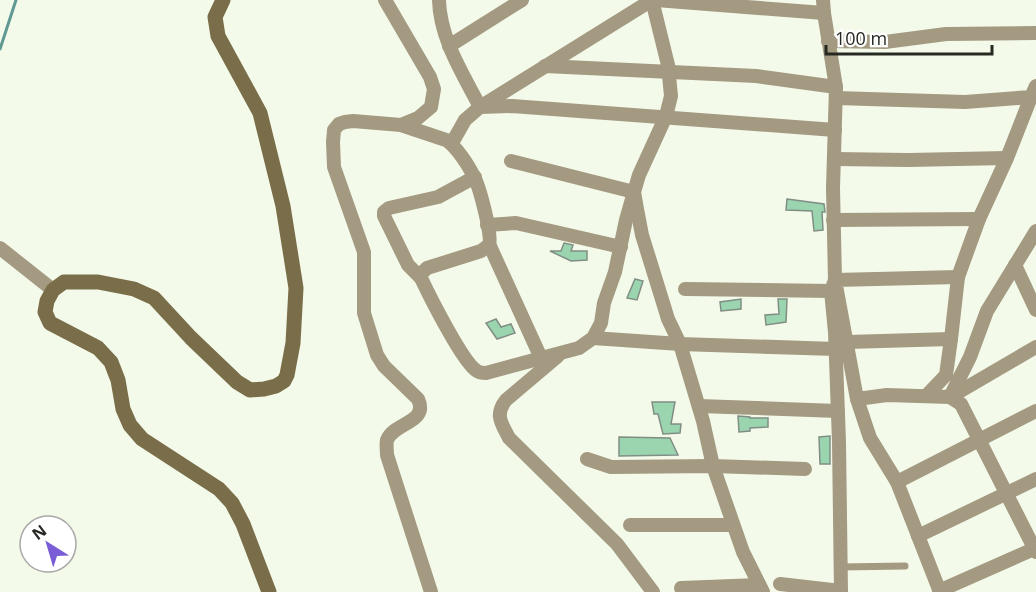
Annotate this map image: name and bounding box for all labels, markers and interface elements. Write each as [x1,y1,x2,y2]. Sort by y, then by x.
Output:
scale bar [826,18,992,56]
text: 100 m [835,26,887,50]
north arrow [18,514,78,574]
text: N [27,519,51,545]

